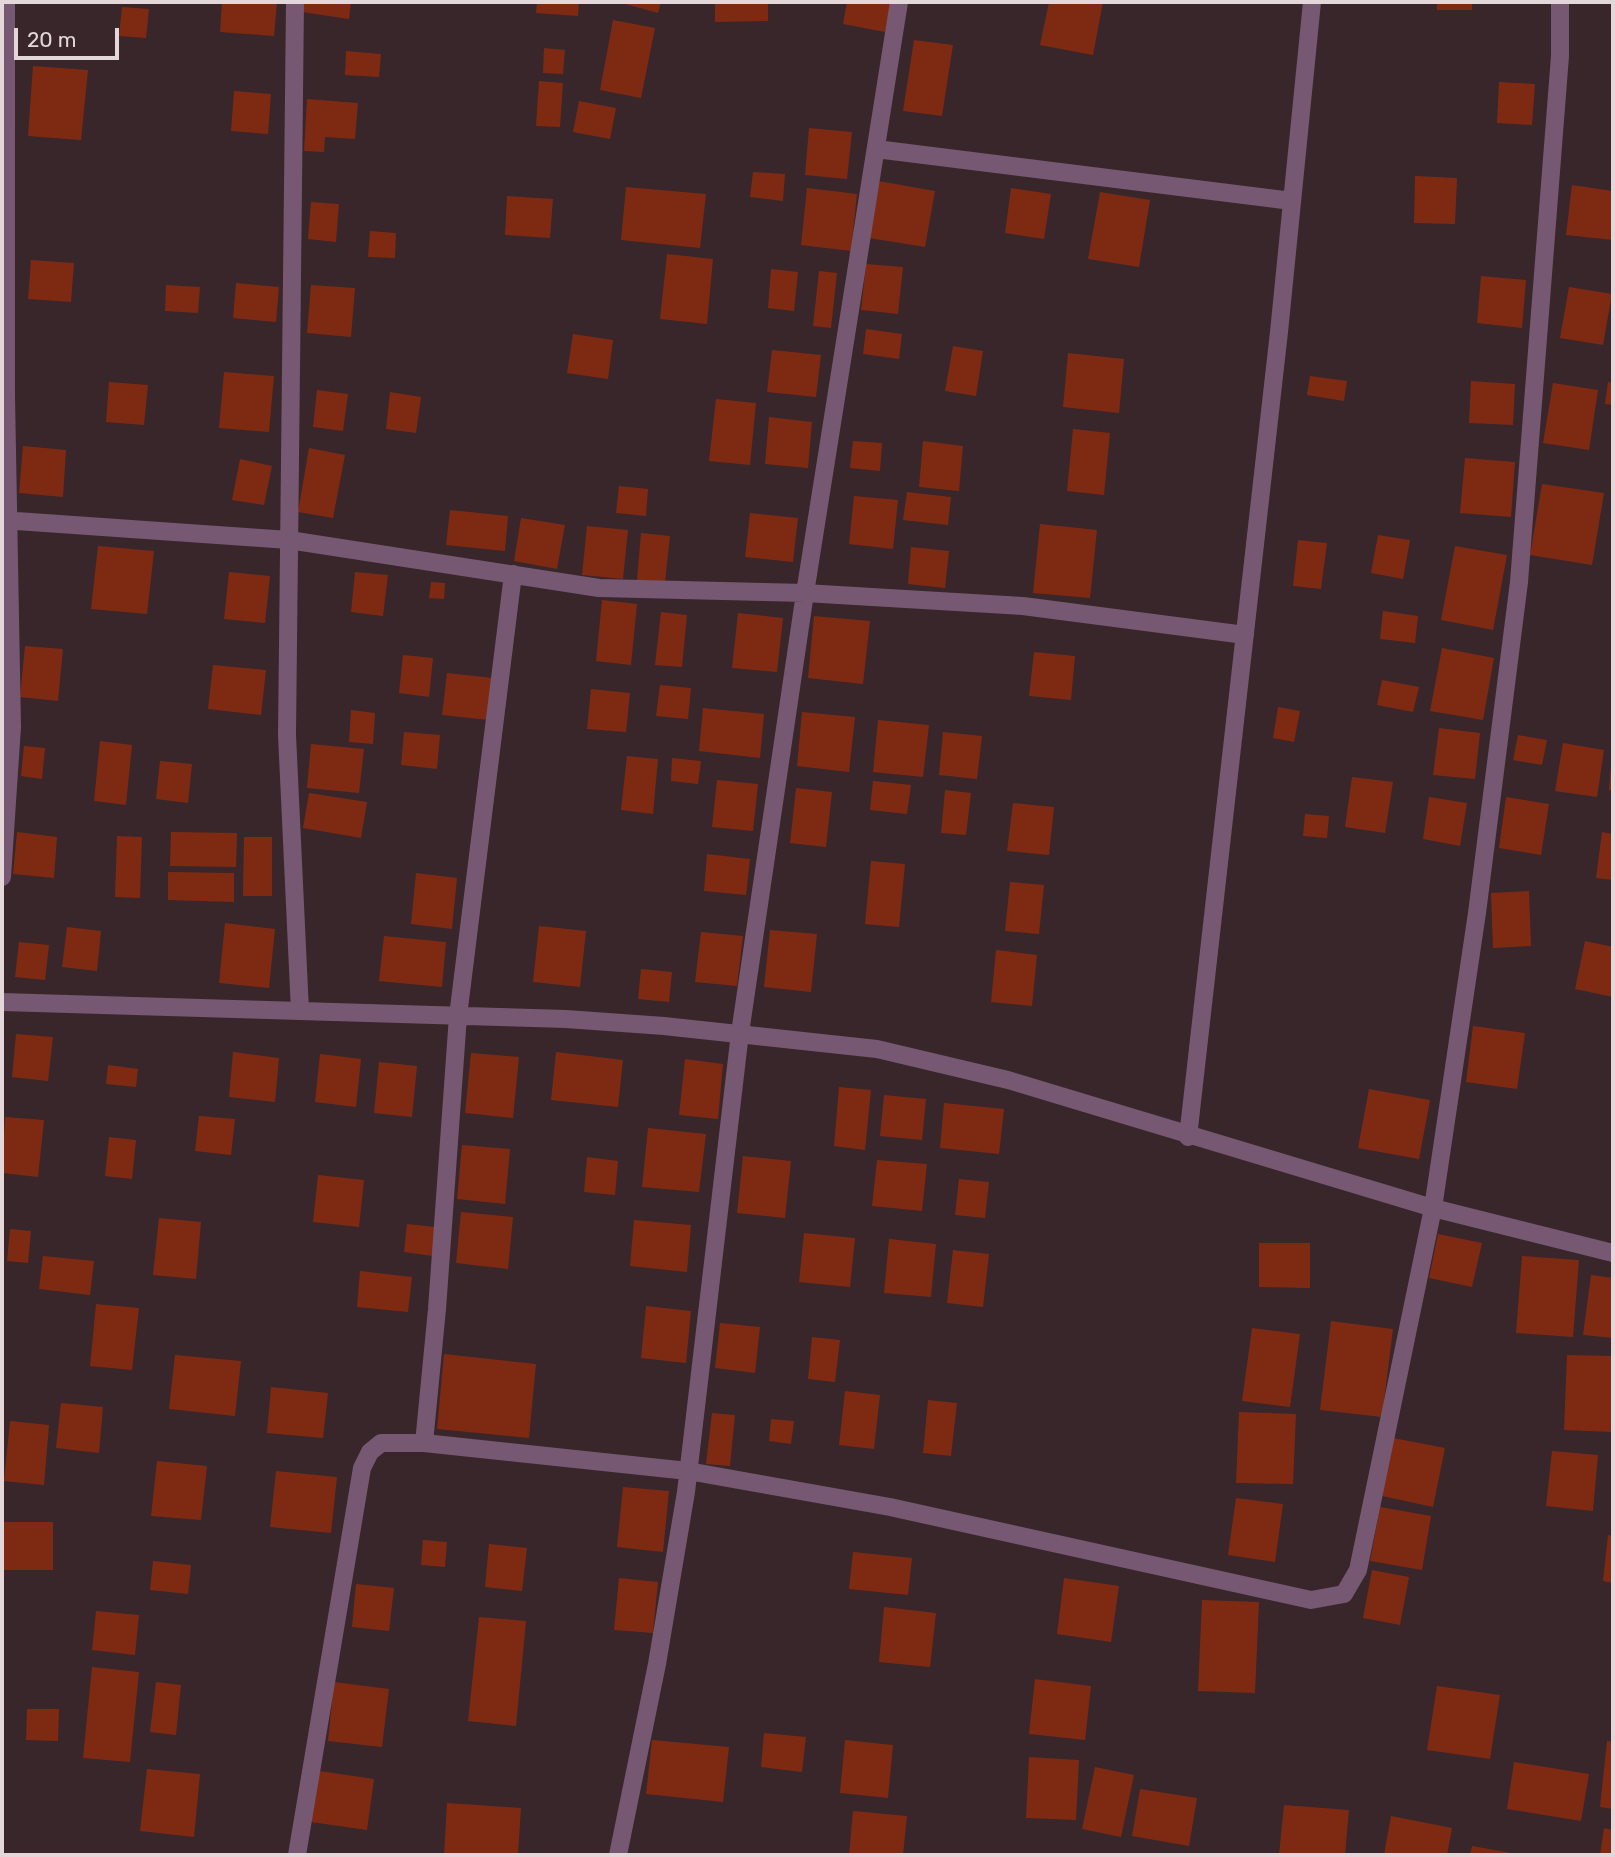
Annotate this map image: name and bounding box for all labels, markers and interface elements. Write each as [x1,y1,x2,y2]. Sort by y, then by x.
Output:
scale bar [18,14,122,58]
text: 20 m [27,27,76,52]

